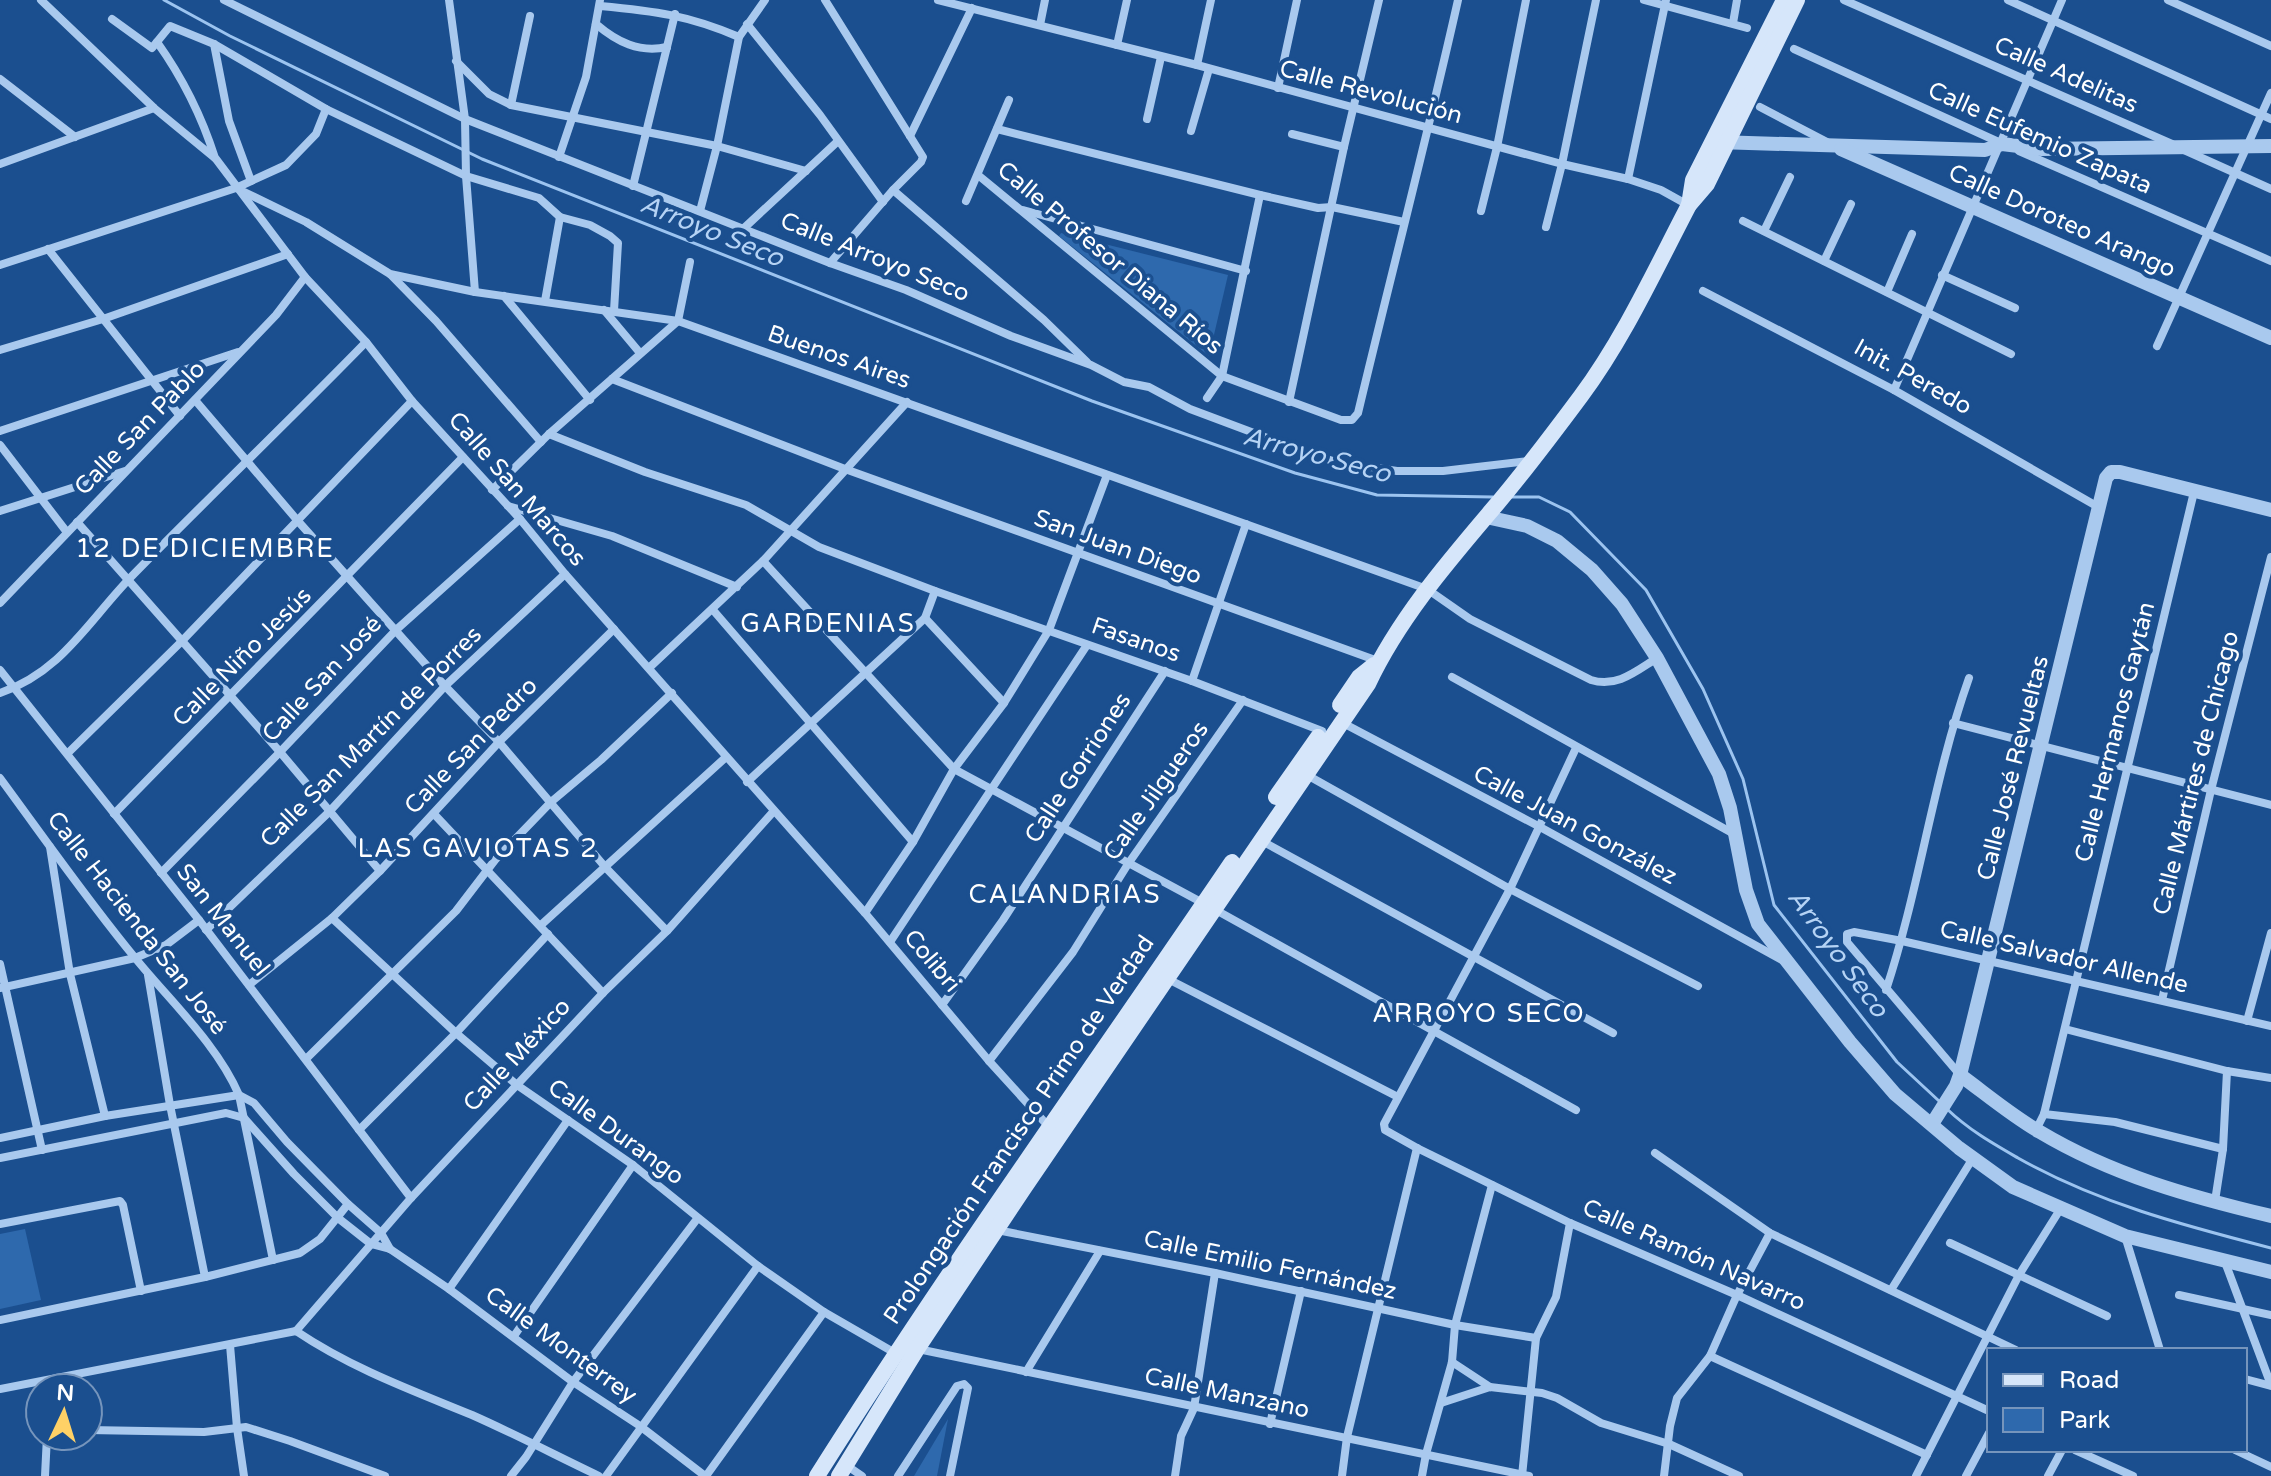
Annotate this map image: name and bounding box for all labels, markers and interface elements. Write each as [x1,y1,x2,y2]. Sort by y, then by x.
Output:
street label: Calle Adelitas [1990,30,2142,120]
street label: Calle Revolución [1276,54,1466,130]
street label: Calle Eufemio Zapata [1923,75,2157,201]
street label: Calle Profesor Diana Ríos [991,155,1229,361]
street label: Calle Doroteo Arango [1944,158,2180,284]
water label: Arroyo Seco [636,188,789,274]
street label: Calle Arroyo Seco [776,206,974,308]
street label: Buenos Aires [764,319,914,395]
street label: Init. Peredo [1849,333,1977,421]
street label: Calle San Pablo [69,355,211,501]
street label: Calle San Marcos [442,406,592,572]
water label: Arroyo Seco [1240,420,1395,490]
street label: San Juan Diego [1030,503,1206,591]
district label: 12 DE DICIEMBRE [75,533,335,564]
street label: Calle Niño Jesús [166,581,318,733]
street label: Calle Hermanos Gaytán [2069,599,2161,865]
district label: GARDENIAS [740,608,916,639]
street label: Calle San José [256,610,388,748]
street label: Fasanos [1088,611,1184,669]
street label: Calle San Martín de Porres [254,620,488,854]
street label: Calle Mártires de Chicago [2147,628,2245,918]
street label: Calle José Revueltas [1971,653,2055,883]
street label: Calle San Pedro [398,672,544,820]
street label: Calle Gorriones [1019,687,1137,849]
street label: Calle Jilgueros [1097,716,1215,866]
street label: Calle Juan González [1468,759,1682,891]
street label: Calle Hacienda San José [41,806,233,1040]
district label: LAS GAVIOTAS 2 [357,833,599,864]
street label: San Manuel [170,858,276,982]
district label: CALANDRIAS [968,879,1162,910]
water label: Arroyo Seco [1781,883,1896,1024]
street label: Calle Salvador Allende [1937,914,2191,1000]
street label: Colibri [897,924,967,998]
street label: Prolongación Francisco Primo de Verdad [878,930,1160,1330]
street label: Calle México [457,992,577,1118]
district label: ARROYO SECO [1372,998,1586,1029]
street label: Calle Durango [542,1073,690,1191]
street label: Calle Ramón Navarro [1578,1193,1810,1317]
street label: Calle Emilio Fernández [1141,1224,1399,1306]
street label: Calle Monterrey [479,1280,643,1410]
legend [1987,1348,2247,1452]
street label: Calle Manzano [1142,1361,1312,1425]
text: Road [2059,1366,2119,1395]
north arrow [24,1372,104,1452]
text: N [56,1379,75,1407]
text: Park [2059,1406,2110,1435]

